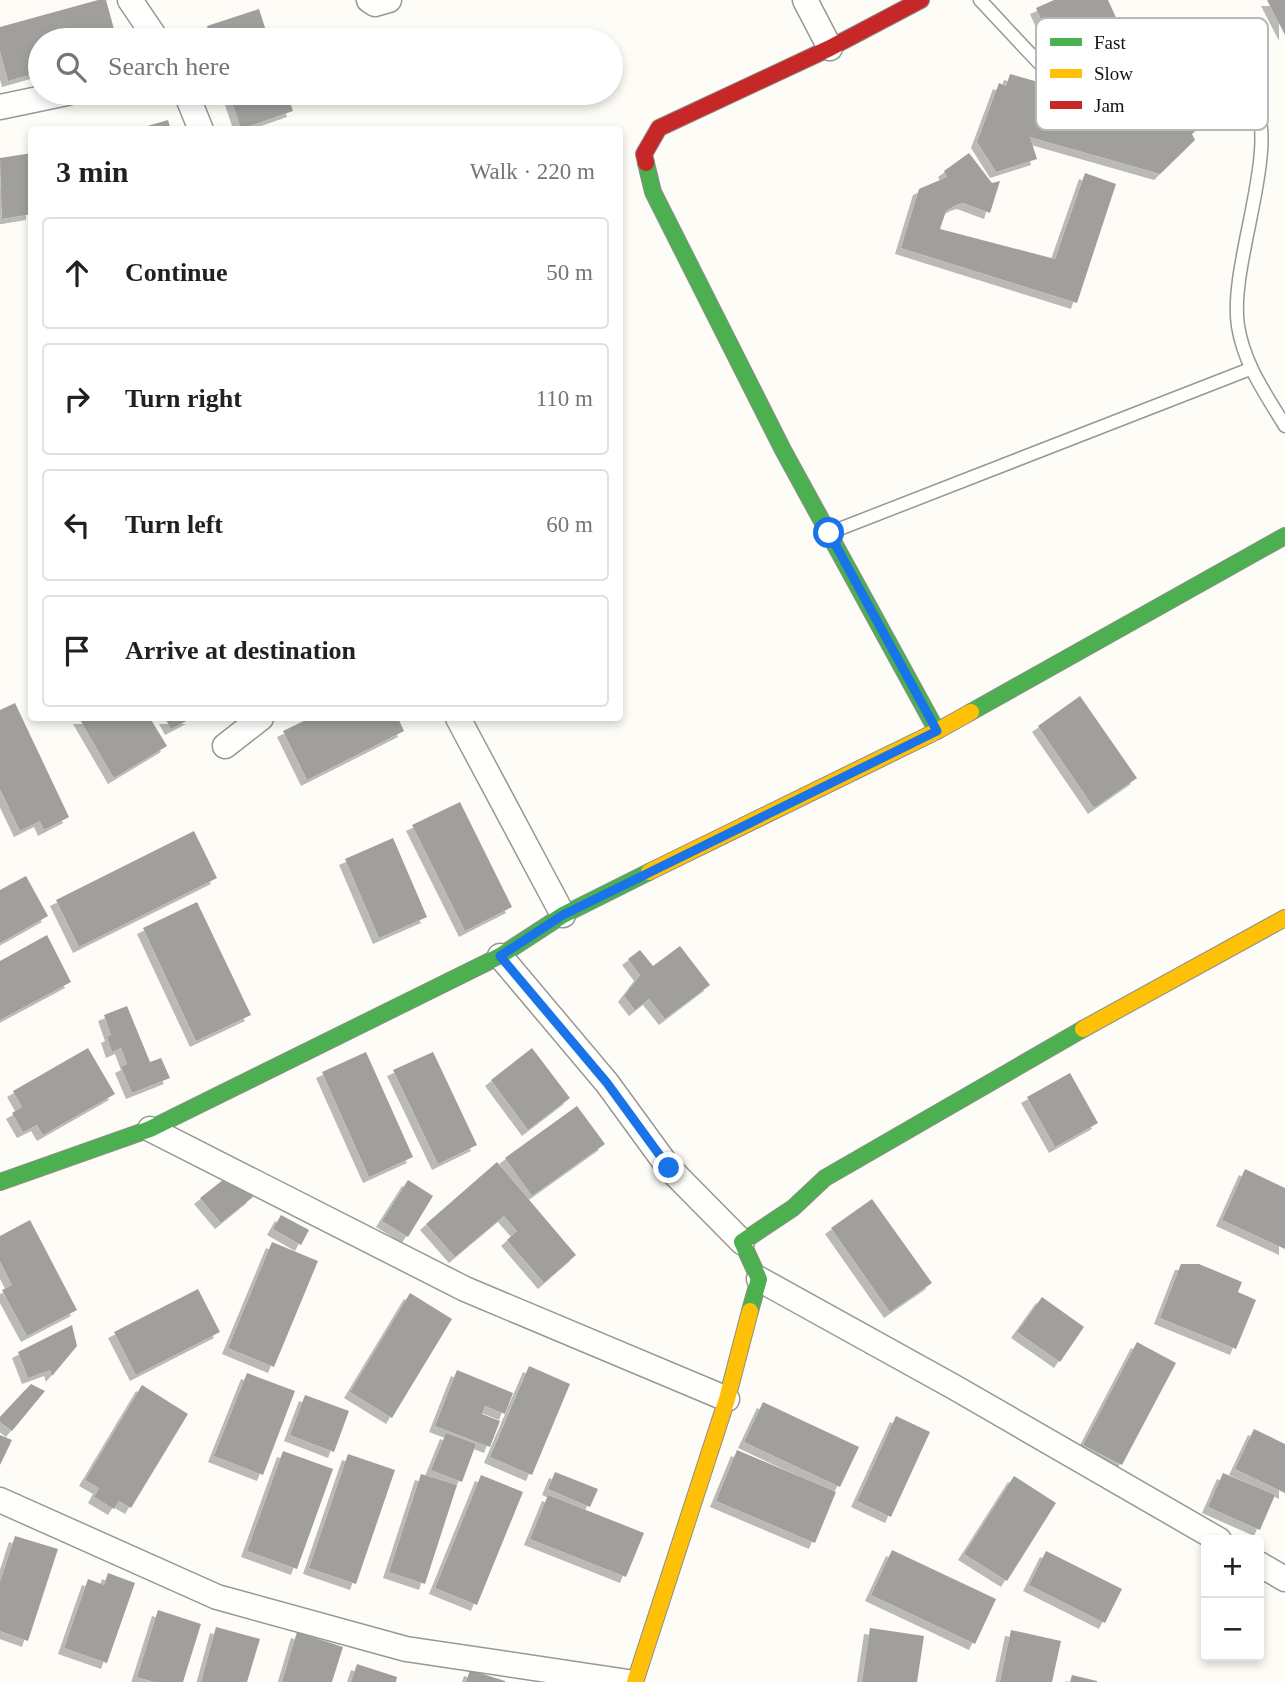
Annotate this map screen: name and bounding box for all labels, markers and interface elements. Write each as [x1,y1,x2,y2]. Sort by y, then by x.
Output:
legend [1036,18,1268,130]
search box [28,28,623,105]
text: Fast [1094,32,1126,53]
icon: search [52,48,90,86]
text: Search here [108,52,230,81]
text: Slow [1094,63,1133,84]
text: Jam [1094,95,1125,116]
text: 3 min [56,155,129,188]
text: Walk · 220 m [470,159,595,184]
icon: ahead [58,254,96,292]
text: Continue [125,258,228,287]
text: 50 m [546,260,593,285]
icon: right [58,380,96,418]
text: Turn right [125,384,242,413]
text: 110 m [536,386,593,411]
icon: left [58,506,96,544]
text: Turn left [125,510,223,539]
text: 60 m [546,512,593,537]
route start [813,517,844,548]
icon: arrive [58,632,96,670]
text: Arrive at destination [125,636,356,665]
route end [653,1152,684,1183]
map controls [1201,1535,1264,1661]
button: + [1201,1535,1264,1598]
button: − [1201,1598,1264,1661]

